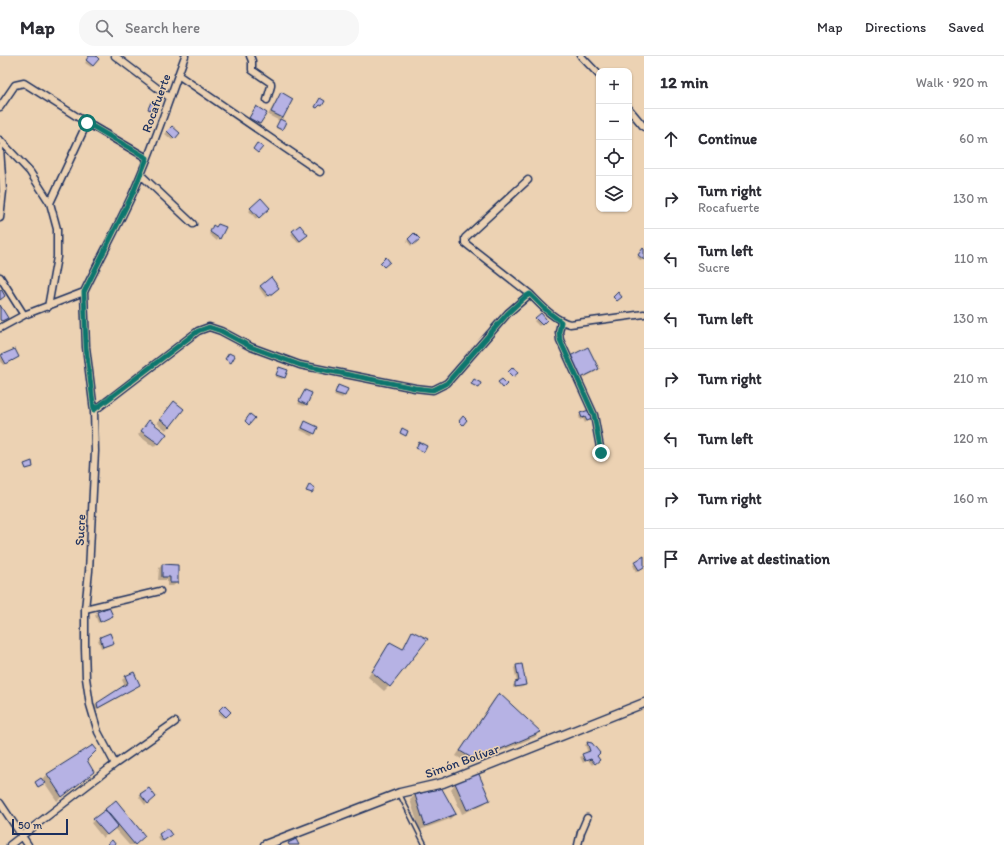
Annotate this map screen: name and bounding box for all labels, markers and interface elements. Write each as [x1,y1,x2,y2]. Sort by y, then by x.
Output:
search box [79,10,359,46]
text: Map [20,16,55,39]
icon: search [93,17,115,39]
text: Search here [125,19,200,37]
text: Map [817,19,843,36]
text: Directions [865,19,926,36]
text: Saved [948,19,984,36]
map controls [596,68,632,212]
button: + [596,68,632,104]
street label: Rocafuerte [138,72,174,134]
text: 12 min [660,72,708,92]
text: Walk · 920 m [916,75,988,90]
button: − [596,104,632,140]
route start [78,114,96,132]
icon: ahead [660,128,682,150]
text: Continue [698,130,757,148]
text: 60 m [959,131,988,146]
button: locate [596,140,632,176]
button: layers [596,176,632,212]
text: Turn right [698,182,762,200]
icon: right [660,188,682,210]
text: 130 m [953,191,988,206]
text: Rocafuerte [698,200,759,215]
text: Turn left [698,242,753,260]
icon: left [660,248,682,270]
text: 110 m [954,251,988,266]
text: Sucre [698,260,730,275]
icon: left [660,308,682,330]
text: Turn left [698,310,753,328]
text: 130 m [953,311,988,326]
icon: right [660,368,682,390]
text: Turn right [698,370,762,388]
text: 210 m [953,371,988,386]
icon: left [660,428,682,450]
text: Turn left [698,430,753,448]
text: 120 m [953,431,988,446]
route end [592,444,610,462]
icon: right [660,488,682,510]
text: Turn right [698,490,762,508]
text: 160 m [953,491,988,506]
street label: Sucre [72,514,88,546]
icon: arrive [660,548,682,570]
text: Arrive at destination [698,550,830,568]
street label: Simón Bolívar [423,741,501,781]
scale bar [12,817,68,836]
text: 50 m [18,819,42,832]

